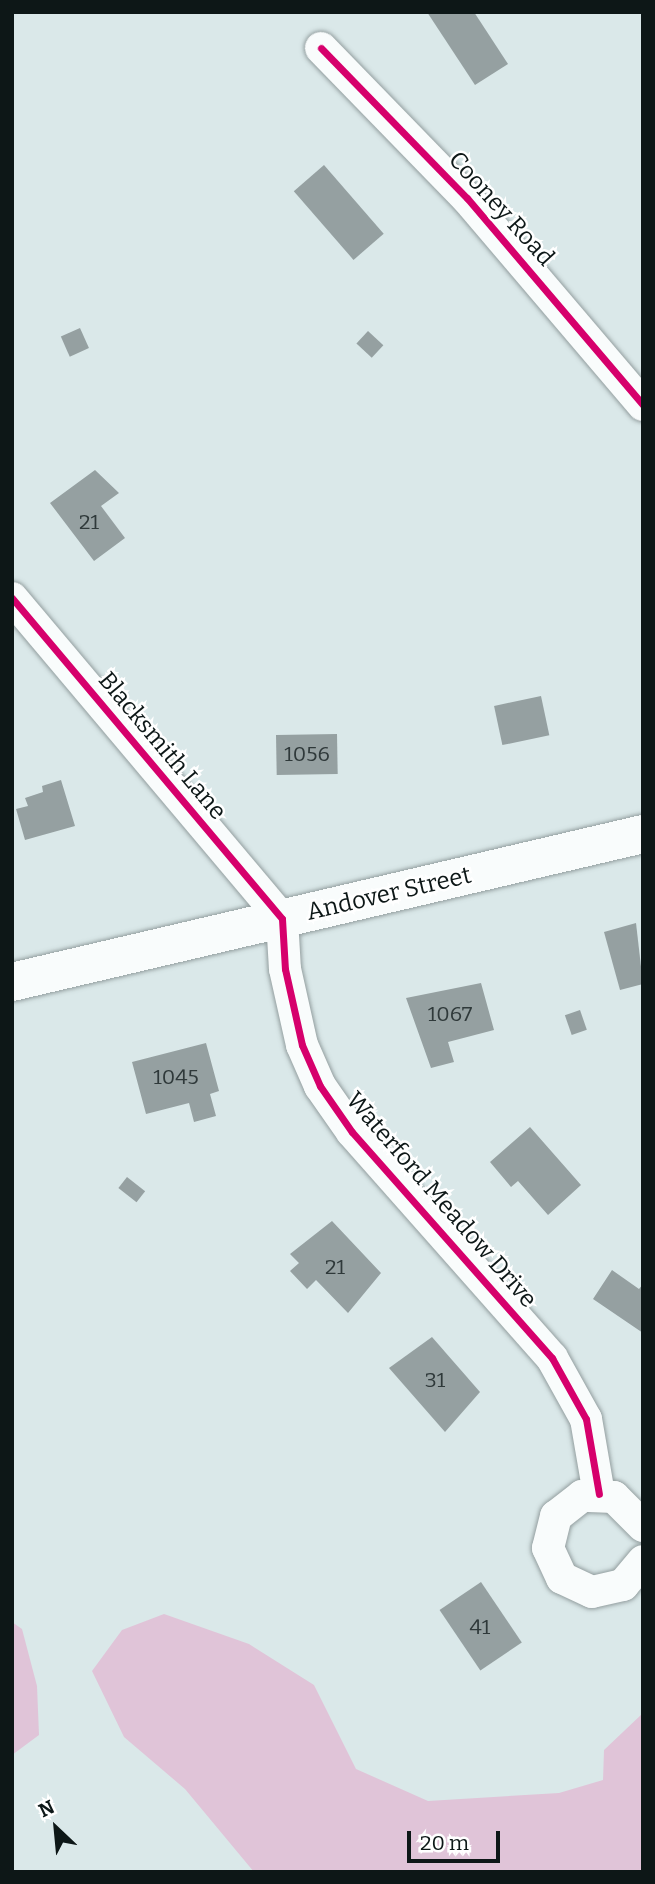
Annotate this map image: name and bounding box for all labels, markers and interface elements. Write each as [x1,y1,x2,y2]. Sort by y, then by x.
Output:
street label: Cooney Road [442,146,560,272]
house number: 21 [79,509,99,535]
street label: Blacksmith Lane [92,666,232,826]
house number: 1056 [284,741,330,767]
street label: Andover Street [304,861,474,927]
house number: 1067 [428,1001,472,1027]
house number: 1045 [153,1064,199,1090]
street label: Waterford Meadow Drive [339,1086,543,1314]
house number: 21 [325,1254,345,1280]
house number: 31 [425,1367,445,1393]
house number: 41 [470,1614,490,1640]
north arrow [21,1793,91,1863]
text: N [35,1795,58,1822]
scale bar [410,1818,503,1862]
text: 20 m [420,1830,469,1856]

